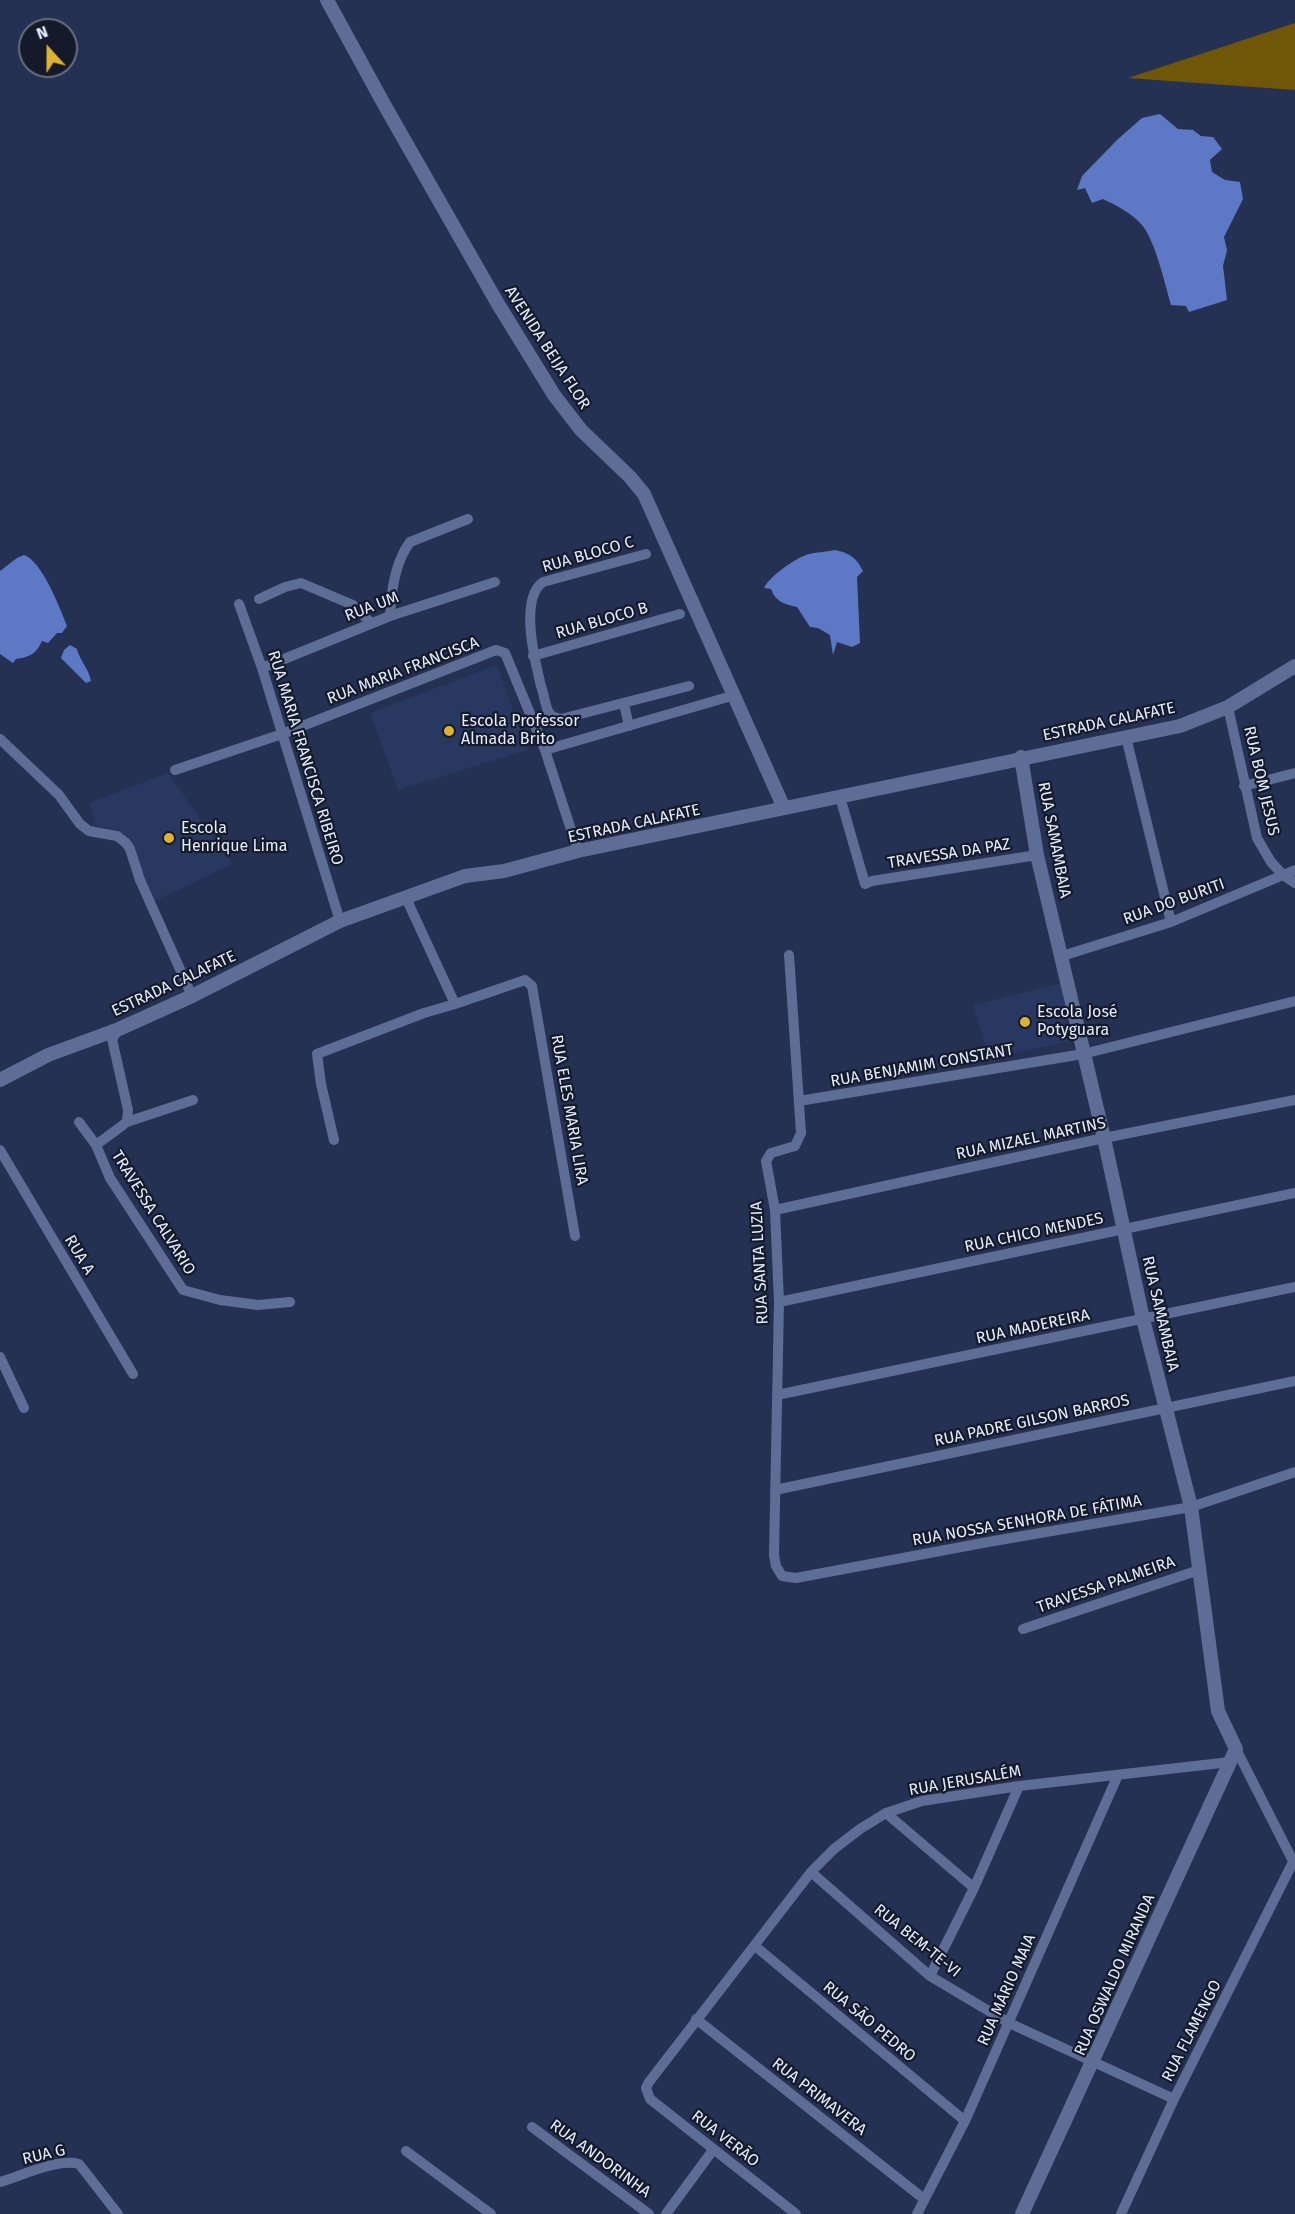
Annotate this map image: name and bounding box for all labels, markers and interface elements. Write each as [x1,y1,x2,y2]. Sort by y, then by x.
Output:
north arrow [18,18,78,78]
text: N [34,22,50,43]
street label: AVENIDA BEIJA FLOR [500,283,594,413]
street label: RUA BLOCO C [540,533,636,577]
street label: RUA UM [342,588,402,626]
street label: RUA BLOCO B [554,599,650,643]
street label: RUA MARIA FRANCISCA [324,633,482,709]
street label: RUA MARIA FRANCISCA RIBEIRO [263,648,347,868]
street label: ESTRADA CALAFATE [1041,699,1177,745]
place label: Escola Professor Almada Brito [461,712,579,750]
marker: Escola Professor Almada Brito [442,724,456,738]
street label: RUA BOM JESUS [1239,724,1283,838]
street label: RUA SAMAMBAIA [1033,780,1075,900]
street label: ESTRADA CALAFATE [566,801,702,847]
place label: Escola Henrique Lima [181,819,287,857]
marker: Escola Henrique Lima [162,831,176,845]
street label: TRAVESSA DA PAZ [886,835,1012,873]
street label: RUA DO BURITI [1121,875,1227,929]
street label: ESTRADA CALAFATE [109,947,239,1021]
place label: Escola José Potyguara [1037,1003,1118,1041]
marker: Escola José Potyguara [1018,1015,1032,1029]
street label: RUA ELES MARIA LIRA [546,1033,592,1187]
street label: RUA BENJAMIM CONSTANT [829,1040,1015,1092]
street label: RUA MIZAEL MARTINS [954,1114,1108,1164]
street label: TRAVESSA CALVARIO [107,1147,199,1279]
street label: RUA SANTA LUZIA [747,1201,773,1325]
street label: RUA CHICO MENDES [963,1209,1105,1257]
street label: RUA A [60,1232,98,1278]
street label: RUA SAMAMBAIA [1137,1254,1183,1374]
street label: RUA MADEREIRA [974,1306,1092,1348]
street label: RUA PADRE GILSON BARROS [933,1391,1131,1451]
street label: RUA NOSSA SENHORA DE FÁTIMA [911,1491,1143,1551]
street label: TRAVESSA PALMEIRA [1034,1552,1178,1618]
street label: RUA JERUSALÉM [907,1762,1023,1800]
street label: RUA OSWALDO MIRANDA [1071,1891,1159,2059]
street label: RUA BEM-TE-VI [870,1900,964,1982]
street label: RUA MÁRIO MAIA [974,1931,1040,2049]
street label: RUA FLAMENGO [1158,1977,1226,2085]
street label: RUA SÃO PEDRO [819,1978,919,2066]
street label: RUA PRIMAVERA [768,2054,870,2140]
street label: RUA VERÃO [687,2107,763,2171]
street label: RUA ANDORINHA [546,2116,654,2202]
street label: RUA G [21,2141,67,2169]

